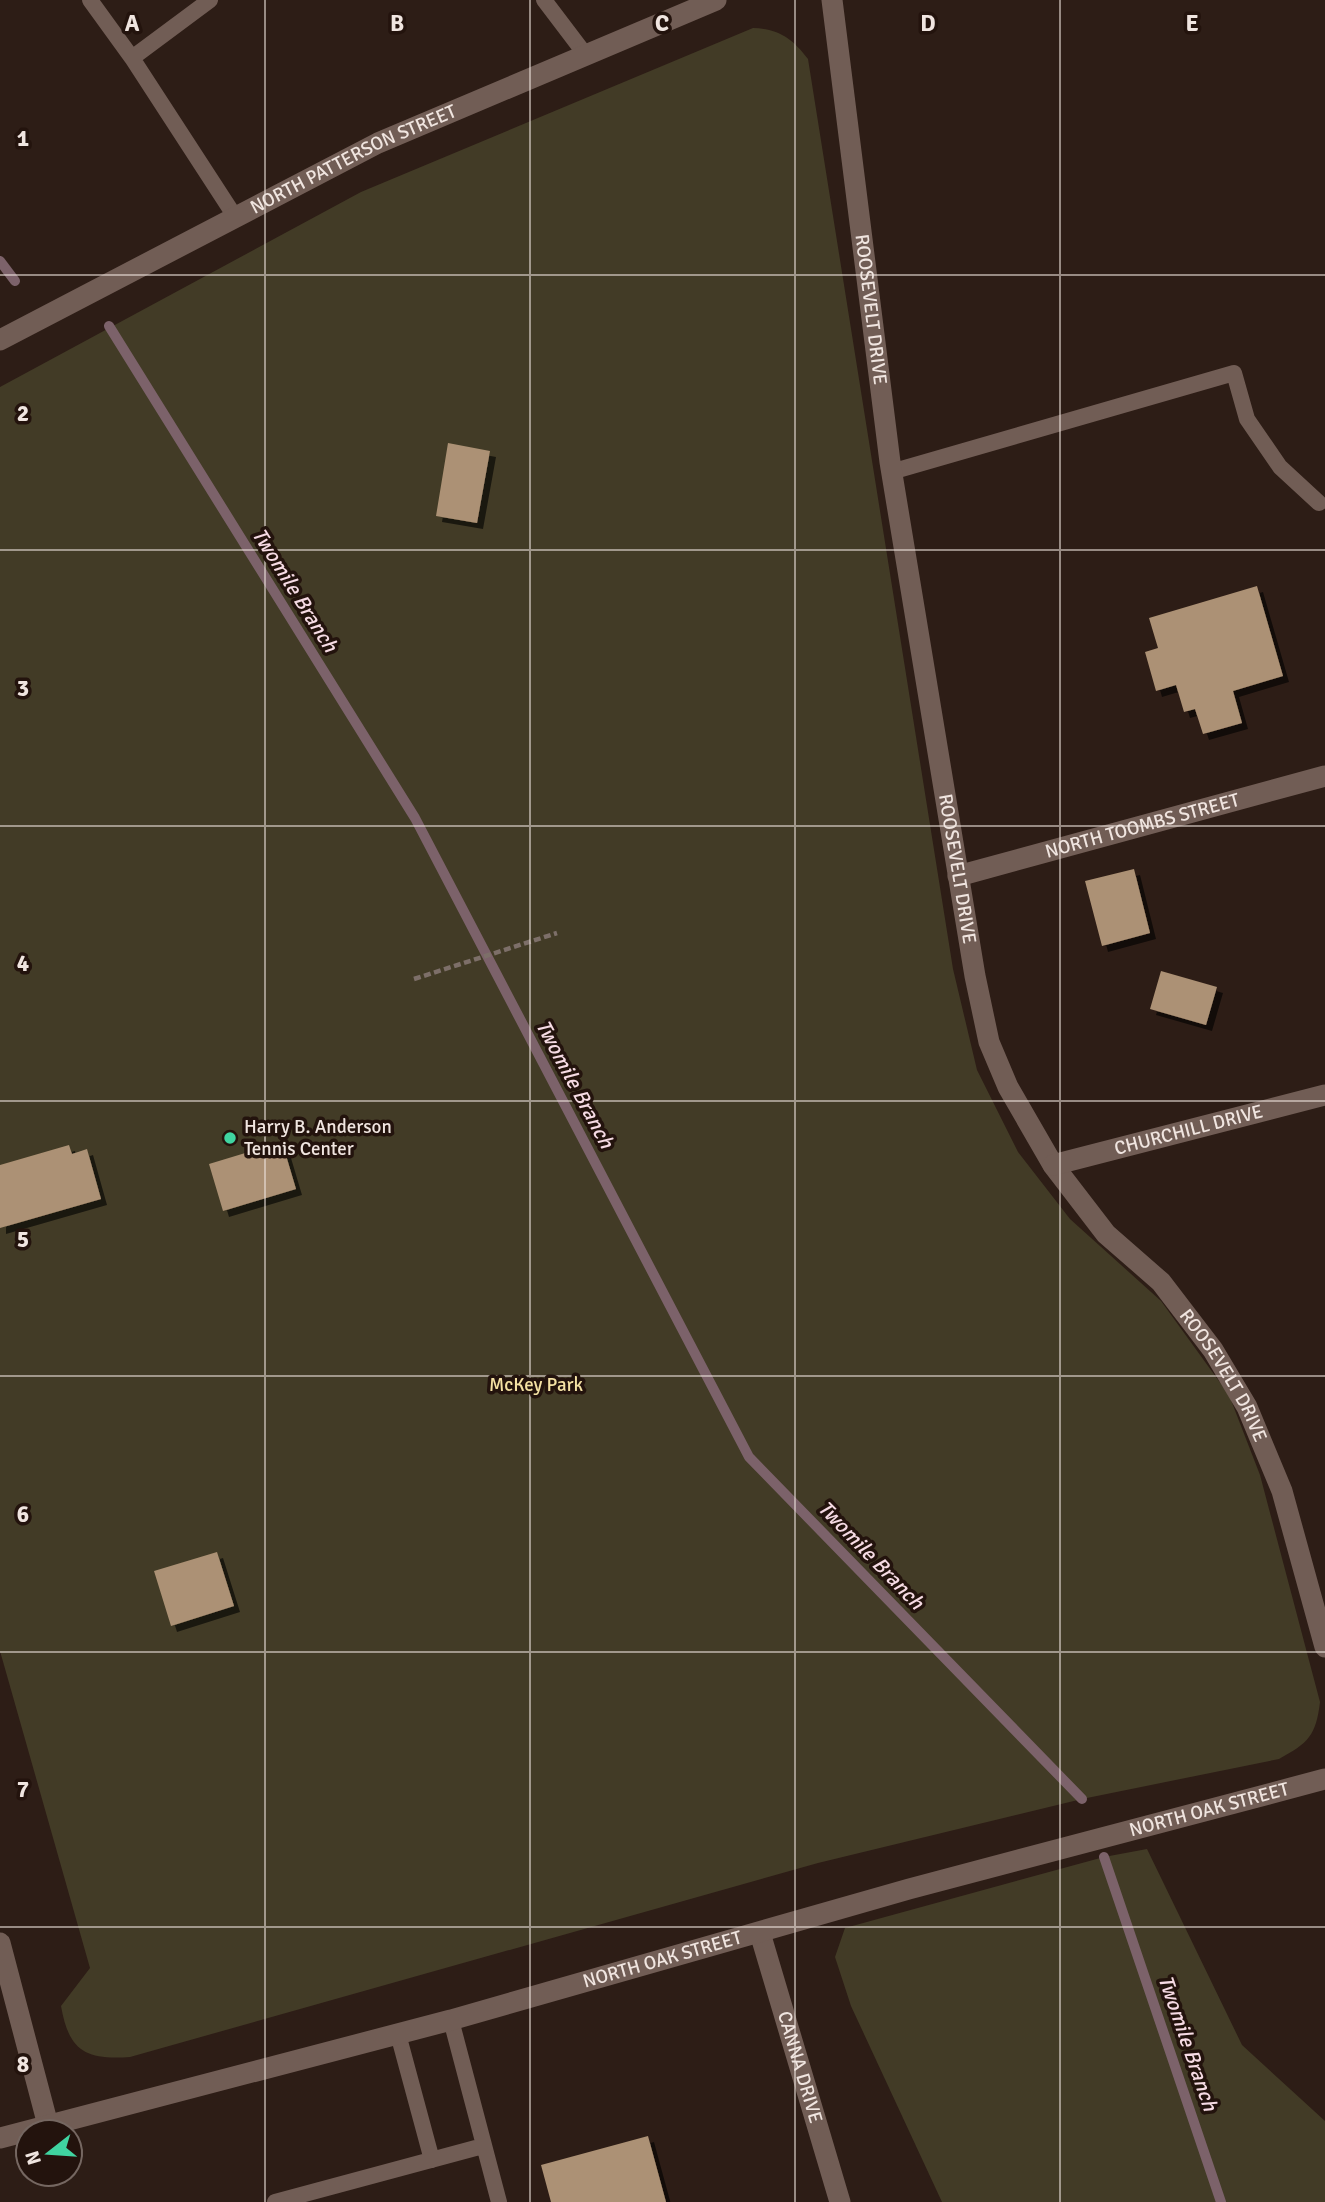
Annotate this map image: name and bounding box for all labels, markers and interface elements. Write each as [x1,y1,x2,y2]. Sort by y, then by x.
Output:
text: A [125,9,140,38]
text: B [390,9,404,38]
text: C [655,9,669,38]
text: D [920,9,936,38]
text: E [1185,9,1199,38]
street label: NORTH PATTERSON STREET [246,99,461,219]
text: 1 [17,124,29,153]
street label: ROOSEVELT DRIVE [850,233,892,386]
text: 2 [17,399,29,428]
water label: Twomile Branch [246,523,344,657]
text: 3 [17,674,29,703]
street label: NORTH TOOMBS STREET [1043,788,1243,864]
street label: ROOSEVELT DRIVE [933,792,981,946]
text: 4 [17,949,29,978]
water label: Twomile Branch [530,1015,620,1153]
street label: CHURCHILL DRIVE [1112,1099,1266,1161]
place label: Harry B. Anderson Tennis Center [244,1115,392,1161]
marker: Harry B. Anderson Tennis Center [222,1130,238,1146]
text: 5 [17,1225,29,1254]
street label: ROOSEVELT DRIVE [1174,1304,1272,1446]
park label: McKey Park [489,1373,584,1397]
water label: Twomile Branch [812,1495,930,1615]
text: 6 [17,1500,29,1529]
text: 7 [17,1775,29,1804]
street label: NORTH OAK STREET [1127,1777,1292,1842]
street label: NORTH OAK STREET [580,1925,745,1994]
water label: Twomile Branch [1153,1972,1224,2115]
street label: CANNA DRIVE [772,2008,828,2126]
text: 8 [17,2050,29,2079]
north arrow [14,2118,84,2188]
text: N [20,2148,47,2168]

